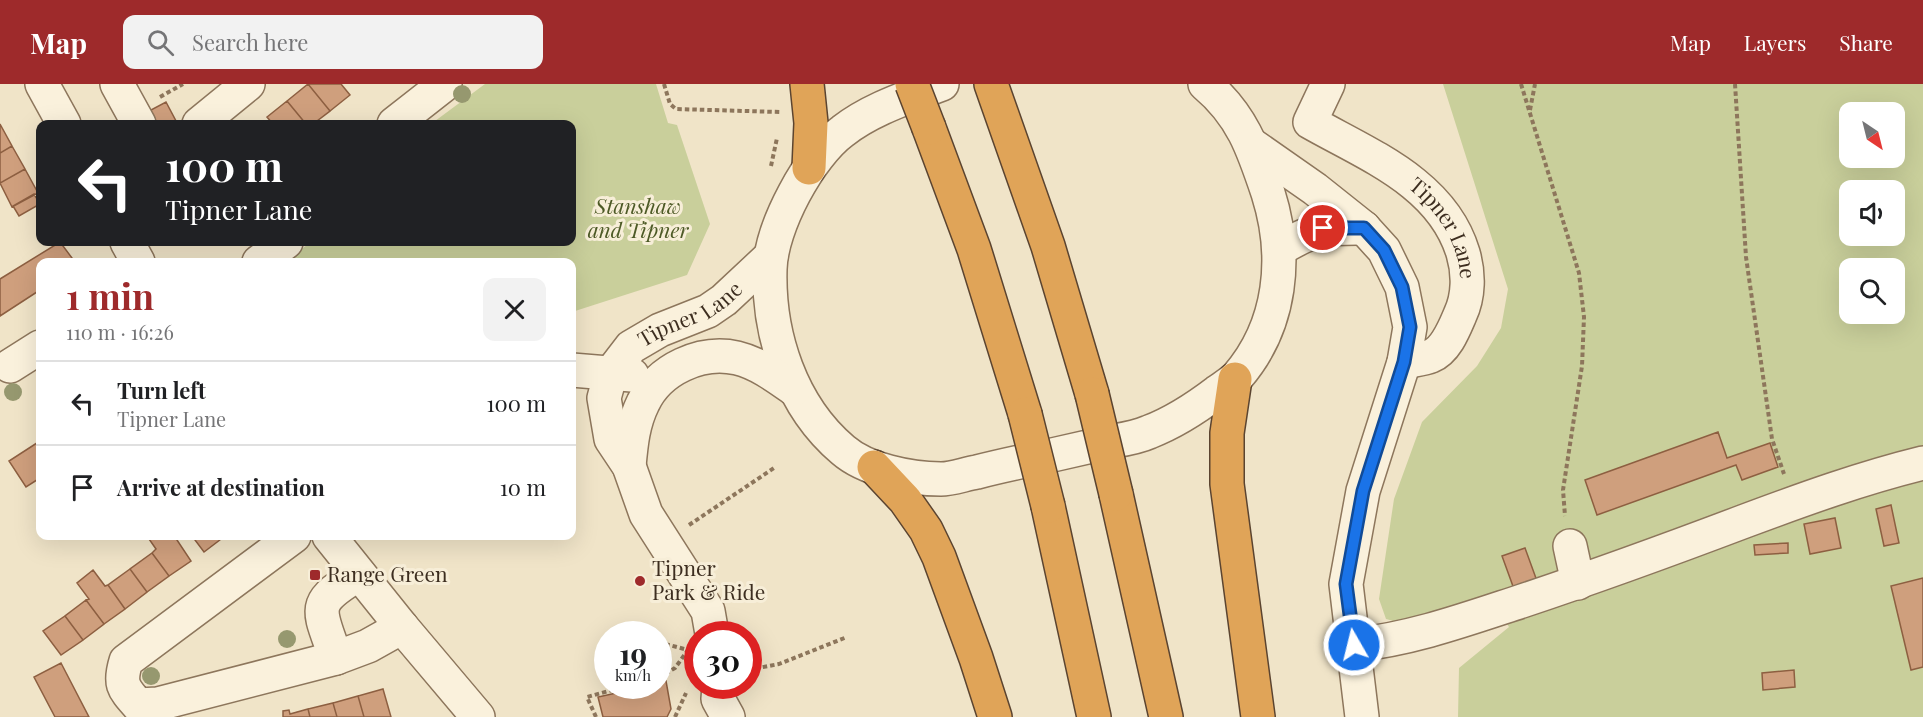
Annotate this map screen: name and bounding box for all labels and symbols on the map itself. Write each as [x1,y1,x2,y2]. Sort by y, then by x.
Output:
north arrow [1839,102,1905,168]
street label: Tipner Lane [1404,170,1483,280]
park label: Stanshaw and Tipner [588,191,689,243]
pin [1297,202,1348,253]
street label: Tipner Lane [632,274,747,352]
place label: Tipner Park & Ride [652,553,765,605]
place label: Range Green [327,559,448,587]
marker: Range Green [308,568,322,582]
marker: Tipner Park & Ride [633,574,647,588]
position arrow [1322,613,1386,677]
speed limit sign: 30 [684,621,762,699]

